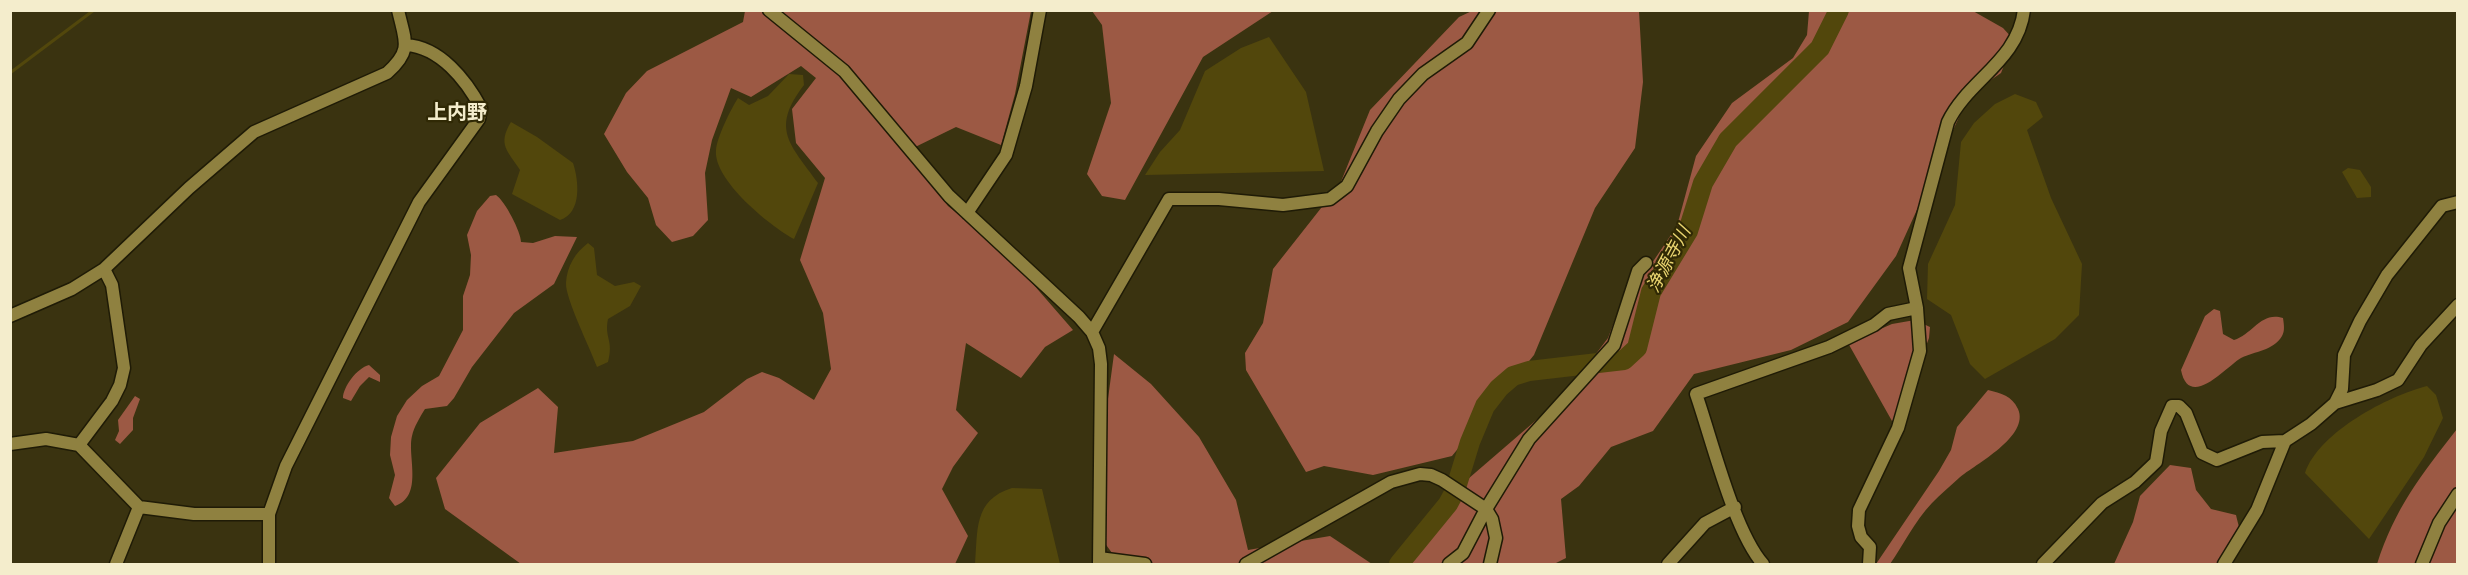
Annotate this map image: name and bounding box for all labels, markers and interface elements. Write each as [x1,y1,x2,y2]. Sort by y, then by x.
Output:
district label: 上内野 [427,102,487,126]
water label: 浄源寺川 [1644,223,1696,297]

